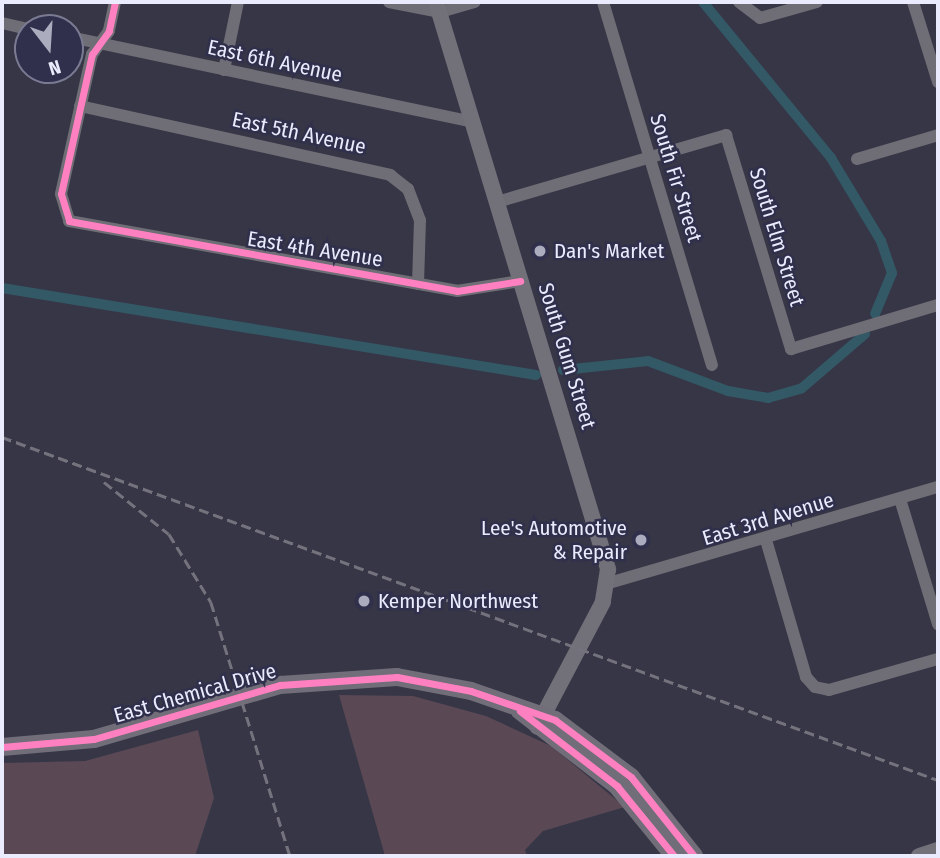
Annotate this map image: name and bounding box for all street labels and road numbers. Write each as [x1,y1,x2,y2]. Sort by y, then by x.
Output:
street label: East 6th Avenue [205,34,345,88]
street label: East 5th Avenue [230,107,368,159]
street label: South Fir Street [645,111,707,245]
street label: South Elm Street [744,165,810,309]
street label: East 4th Avenue [246,226,384,272]
street label: South Gum Street [533,280,601,432]
street label: East 3rd Avenue [699,487,837,551]
street label: East Chemical Drive [111,658,279,728]

